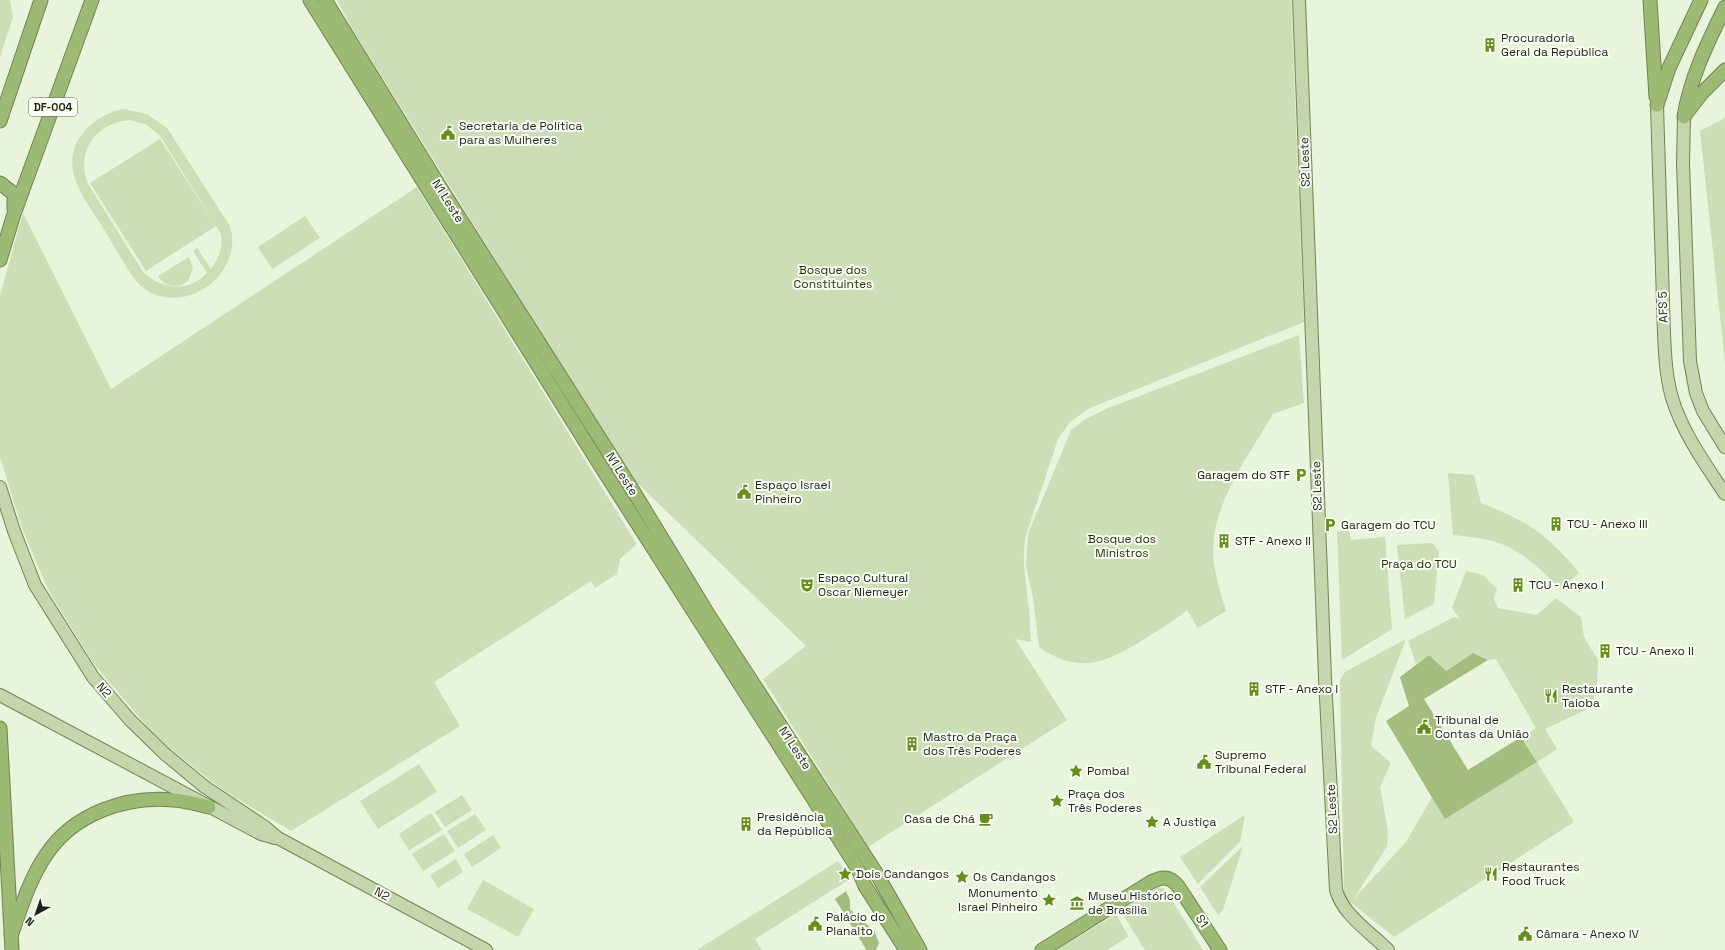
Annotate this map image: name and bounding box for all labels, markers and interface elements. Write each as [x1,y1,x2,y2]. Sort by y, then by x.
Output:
place label: Procuradoria Geral da República [1501,30,1609,60]
building icon: Procuradoria Geral da República [1482,37,1498,53]
road number: DF-004 [29,98,77,116]
place label: Secretaria de Política para as Mulheres [459,118,583,148]
public building icon: Secretaria de Política para as Mulheres [440,125,456,141]
street label: S2 Leste [1296,137,1314,187]
street label: N1 Leste [428,176,468,226]
park label: Bosque dos Constituintes [794,262,872,292]
street label: AFS 5 [1654,291,1672,323]
street label: N1 Leste [602,449,642,499]
street label: S2 Leste [1308,461,1326,511]
place label: Garagem do STF [1197,467,1291,483]
parking icon: Garagem do STF [1293,467,1309,483]
place label: Espaço Israel Pinheiro [755,477,831,507]
public building icon: Espaço Israel Pinheiro [736,484,752,500]
building icon: TCU - Anexo III [1548,516,1564,532]
place label: TCU - Anexo III [1567,516,1648,532]
parking icon: Garagem do TCU [1322,517,1338,533]
place label: Garagem do TCU [1341,517,1435,533]
park label: Bosque dos Ministros [1088,531,1156,561]
building icon: STF - Anexo II [1216,533,1232,549]
place label: STF - Anexo II [1235,533,1311,549]
park label: Praça do TCU [1381,556,1457,572]
place label: Espaço Cultural Oscar Niemeyer [818,570,909,600]
theatre icon: Espaço Cultural Oscar Niemeyer [799,577,815,593]
building icon: TCU - Anexo I [1510,577,1526,593]
place label: TCU - Anexo I [1529,577,1604,593]
building icon: TCU - Anexo II [1597,643,1613,659]
place label: TCU - Anexo II [1616,643,1694,659]
street label: N2 [93,679,115,701]
building icon: STF - Anexo I [1246,681,1262,697]
place label: STF - Anexo I [1265,681,1338,697]
place label: Restaurante Taioba [1562,681,1633,711]
restaurant icon: Restaurante Taioba [1543,688,1559,704]
place label: Tribunal de Contas da União [1435,712,1529,742]
public building icon: Tribunal de Contas da União [1416,719,1432,735]
street label: N1 Leste [775,723,815,773]
place label: Mastro da Praça dos Três Poderes [923,729,1021,759]
building icon: Mastro da Praça dos Três Poderes [904,736,920,752]
place label: Supremo Tribunal Federal [1215,747,1306,777]
public building icon: Supremo Tribunal Federal [1196,754,1212,770]
place icon: Pombal [1068,763,1084,779]
place label: Pombal [1087,763,1129,779]
street label: S2 Leste [1323,784,1341,834]
place label: Praça dos Três Poderes [1068,786,1142,816]
place icon: Praça dos Três Poderes [1049,793,1065,809]
place label: Presidência da República [757,809,832,839]
place label: Casa de Chá [904,811,975,827]
cafe icon: Casa de Chá [978,811,994,827]
place icon: A Justiça [1144,814,1160,830]
place label: A Justiça [1163,814,1216,830]
building icon: Presidência da República [738,816,754,832]
place label: Restaurantes Food Truck [1502,859,1580,889]
place icon: Dois Candangos [837,866,853,882]
place label: Dois Candangos [856,866,949,882]
restaurant icon: Restaurantes Food Truck [1483,866,1499,882]
place icon: Os Candangos [954,869,970,885]
place label: Os Candangos [973,869,1056,885]
street label: N2 [372,883,392,905]
place label: Monumento Israel Pinheiro [958,885,1038,915]
place label: Museu Histórico de Brasília [1088,888,1181,918]
place icon: Monumento Israel Pinheiro [1041,892,1057,908]
north arrow [16,894,56,934]
museum icon: Museu Histórico de Brasília [1069,895,1085,911]
place label: Palácio do Planalto [826,909,885,939]
street label: S1 [1192,911,1212,931]
text: N [22,914,37,929]
public building icon: Palácio do Planalto [807,916,823,932]
public building icon: Câmara - Anexo IV [1517,926,1533,942]
place label: Câmara - Anexo IV [1536,926,1640,942]

